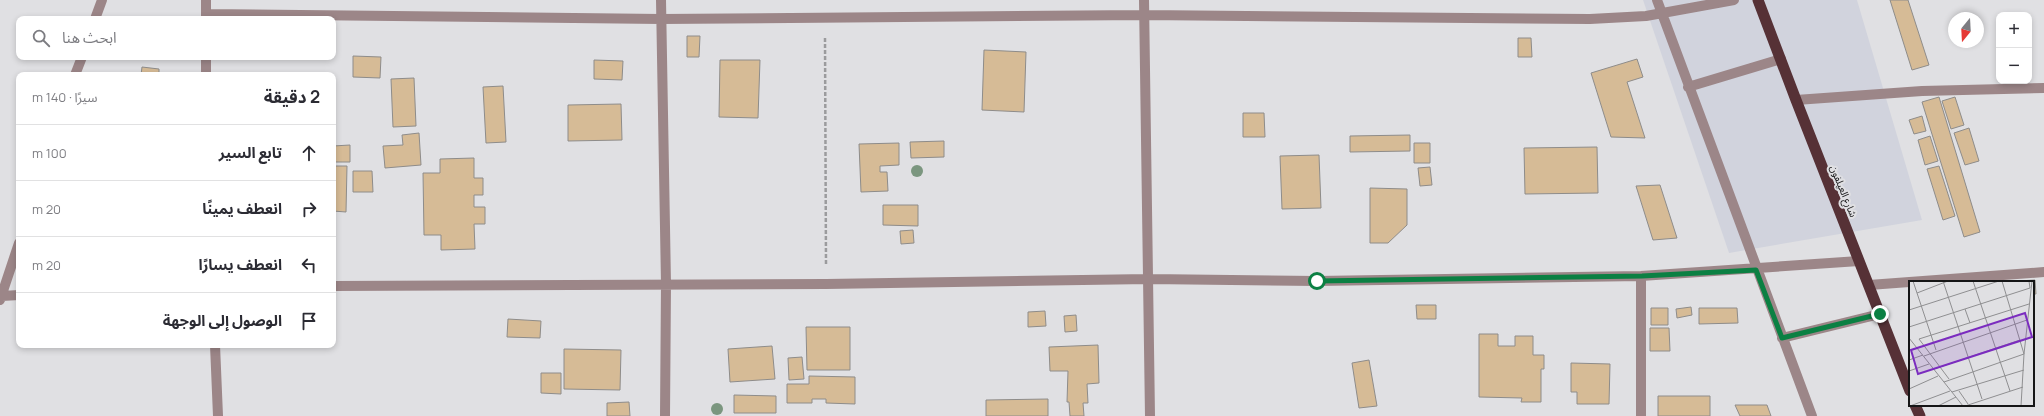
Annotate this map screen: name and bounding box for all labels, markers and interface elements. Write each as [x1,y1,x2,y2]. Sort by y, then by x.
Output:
north arrow [1948,12,1984,48]
map controls [1996,12,2032,84]
button: + [1996,12,2032,48]
search box [16,16,336,60]
icon: search [30,27,52,49]
text: ابحث هنا [62,27,117,48]
button: − [1996,48,2032,84]
text: 2 دقيقة [264,85,320,108]
text: سيرًا · 140 m [32,88,97,106]
text: تابع السير [219,142,282,163]
icon: ahead [298,142,320,164]
text: 100 m [32,144,67,162]
street label: شارع العيلفون [1826,163,1861,220]
text: انعطف يمينًا [202,198,282,219]
icon: right [298,198,320,220]
text: 20 m [32,200,61,218]
text: انعطف يسارًا [198,254,282,275]
icon: left [298,254,320,276]
text: 20 m [32,256,61,274]
route start [1308,272,1326,290]
inset map [1909,281,2034,406]
route end [1871,305,1889,323]
text: الوصول إلى الوجهة [163,310,282,331]
icon: arrive [298,310,320,332]

